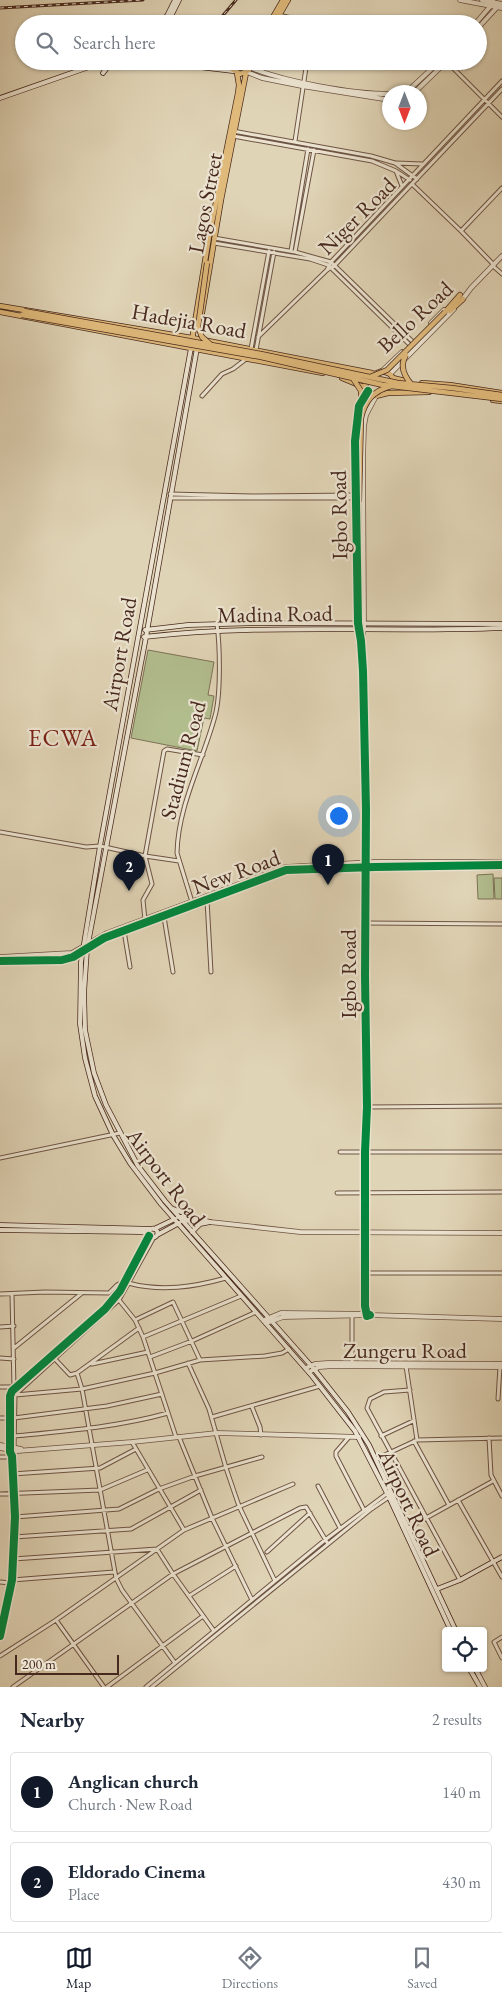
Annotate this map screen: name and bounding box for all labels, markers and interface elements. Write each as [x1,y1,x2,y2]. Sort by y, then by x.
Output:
search box [15,15,487,70]
icon: search [33,29,61,57]
text: Search here [73,30,155,55]
north arrow [382,85,427,130]
street label: Lagos Street [181,150,229,256]
street label: Niger Road [312,170,403,261]
street label: Bello Road [371,274,460,359]
street label: Hadejia Road [129,297,249,345]
street label: Igbo Road [324,469,354,560]
street label: Airport Road [95,594,143,714]
street label: Madina Road [217,598,334,630]
street label: Stadium Road [153,697,213,822]
district label: ECWA [28,722,98,753]
your location [326,803,352,829]
street label: New Road [188,842,285,901]
pin: 1 [312,844,344,885]
pin: 2 [113,850,145,891]
street label: Igbo Road [334,928,363,1019]
street label: Airport Road [119,1122,213,1232]
street label: Zungeru Road [343,1336,468,1365]
street label: Airport Road [371,1444,447,1562]
map controls [442,1627,487,1672]
button: locate [442,1627,487,1672]
scale bar [15,1652,119,1675]
text: 200 m [22,1655,56,1673]
text: Nearby [20,1706,84,1733]
text: 2 results [432,1709,482,1730]
text: Anglican church [68,1769,199,1794]
text: 1 [33,1782,41,1803]
text: 140 m [442,1782,481,1803]
text: Church · New Road [68,1794,192,1815]
text: Eldorado Cinema [68,1859,206,1884]
text: 2 [33,1872,41,1893]
text: 430 m [442,1872,481,1893]
text: Place [68,1884,100,1905]
tab: Map [65,1944,93,1992]
tab: Directions [222,1944,278,1992]
tab: Saved [407,1944,437,1992]

